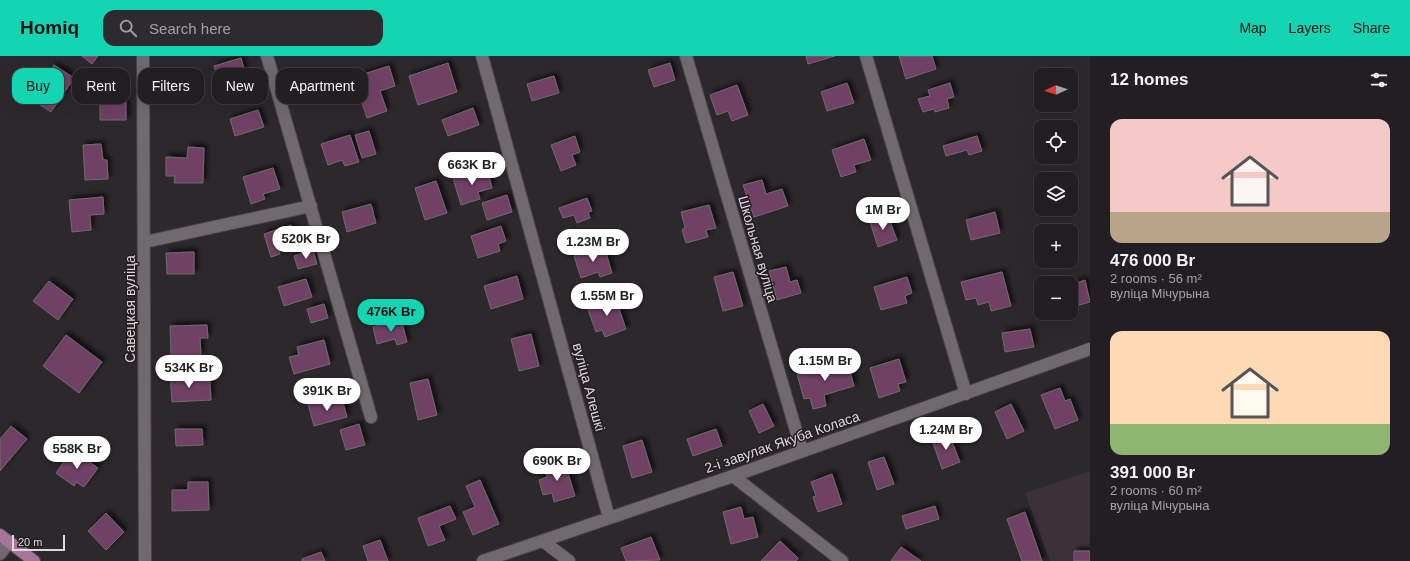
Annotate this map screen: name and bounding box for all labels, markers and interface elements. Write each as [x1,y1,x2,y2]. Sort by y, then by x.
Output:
search box [103,10,383,46]
text: Homiq [20,17,79,38]
icon: search [117,17,139,39]
text: Search here [149,20,231,37]
text: Map [1239,20,1267,36]
text: Layers [1289,20,1331,36]
text: Share [1353,20,1390,36]
chip: Buy [12,68,64,104]
chip: Rent [72,68,130,104]
chip: Filters [138,68,204,104]
chip: New [212,68,268,104]
chip: Apartment [276,68,368,104]
north arrow [1034,68,1078,112]
map controls [1034,68,1078,320]
icon: filters [1368,69,1390,91]
text: 12 homes [1110,70,1188,89]
button: locate [1034,120,1078,164]
icon: home [1214,145,1286,217]
pin: 663K Br [435,152,509,186]
text: 663K Br [447,157,497,172]
button: layers [1034,172,1078,216]
street label: Школьная вуліца [735,194,781,304]
pin: 1M Br [855,197,911,231]
text: 1M Br [865,202,901,217]
button: + [1034,224,1078,268]
pin: 520K Br [269,226,343,260]
pin: 1.23M Br [552,229,634,263]
text: 520K Br [281,231,331,246]
text: 1.23M Br [566,234,620,249]
text: 476 000 Br [1110,251,1195,270]
street label: Савецкая вуліца [122,255,138,363]
text: 2 rooms · 56 m² [1110,271,1202,286]
button: − [1034,276,1078,320]
pin: 1.55M Br [566,283,648,317]
text: вуліца Мічурына [1110,286,1209,301]
text: 1.55M Br [580,288,634,303]
pin: 476K Br [354,299,428,333]
text: 476K Br [366,304,416,319]
street label: вуліца Алешкі [570,341,608,433]
pin: 1.15M Br [784,348,866,382]
text: 1.15M Br [798,353,852,368]
pin: 534K Br [152,355,226,389]
icon: home [1214,357,1286,429]
text: 534K Br [164,360,214,375]
pin: 391K Br [290,378,364,412]
text: 391K Br [302,383,352,398]
street label: 2-і завулак Якуба Коласа [702,408,862,476]
pin: 1.24M Br [905,417,987,451]
text: 1.24M Br [919,422,973,437]
pin: 558K Br [40,436,114,470]
text: 558K Br [52,441,102,456]
pin: 690K Br [520,448,594,482]
text: 690K Br [532,453,582,468]
text: 391 000 Br [1110,463,1195,482]
text: 2 rooms · 60 m² [1110,483,1202,498]
text: вуліца Мічурына [1110,498,1209,513]
scale bar [12,533,65,552]
text: 20 m [18,536,42,548]

